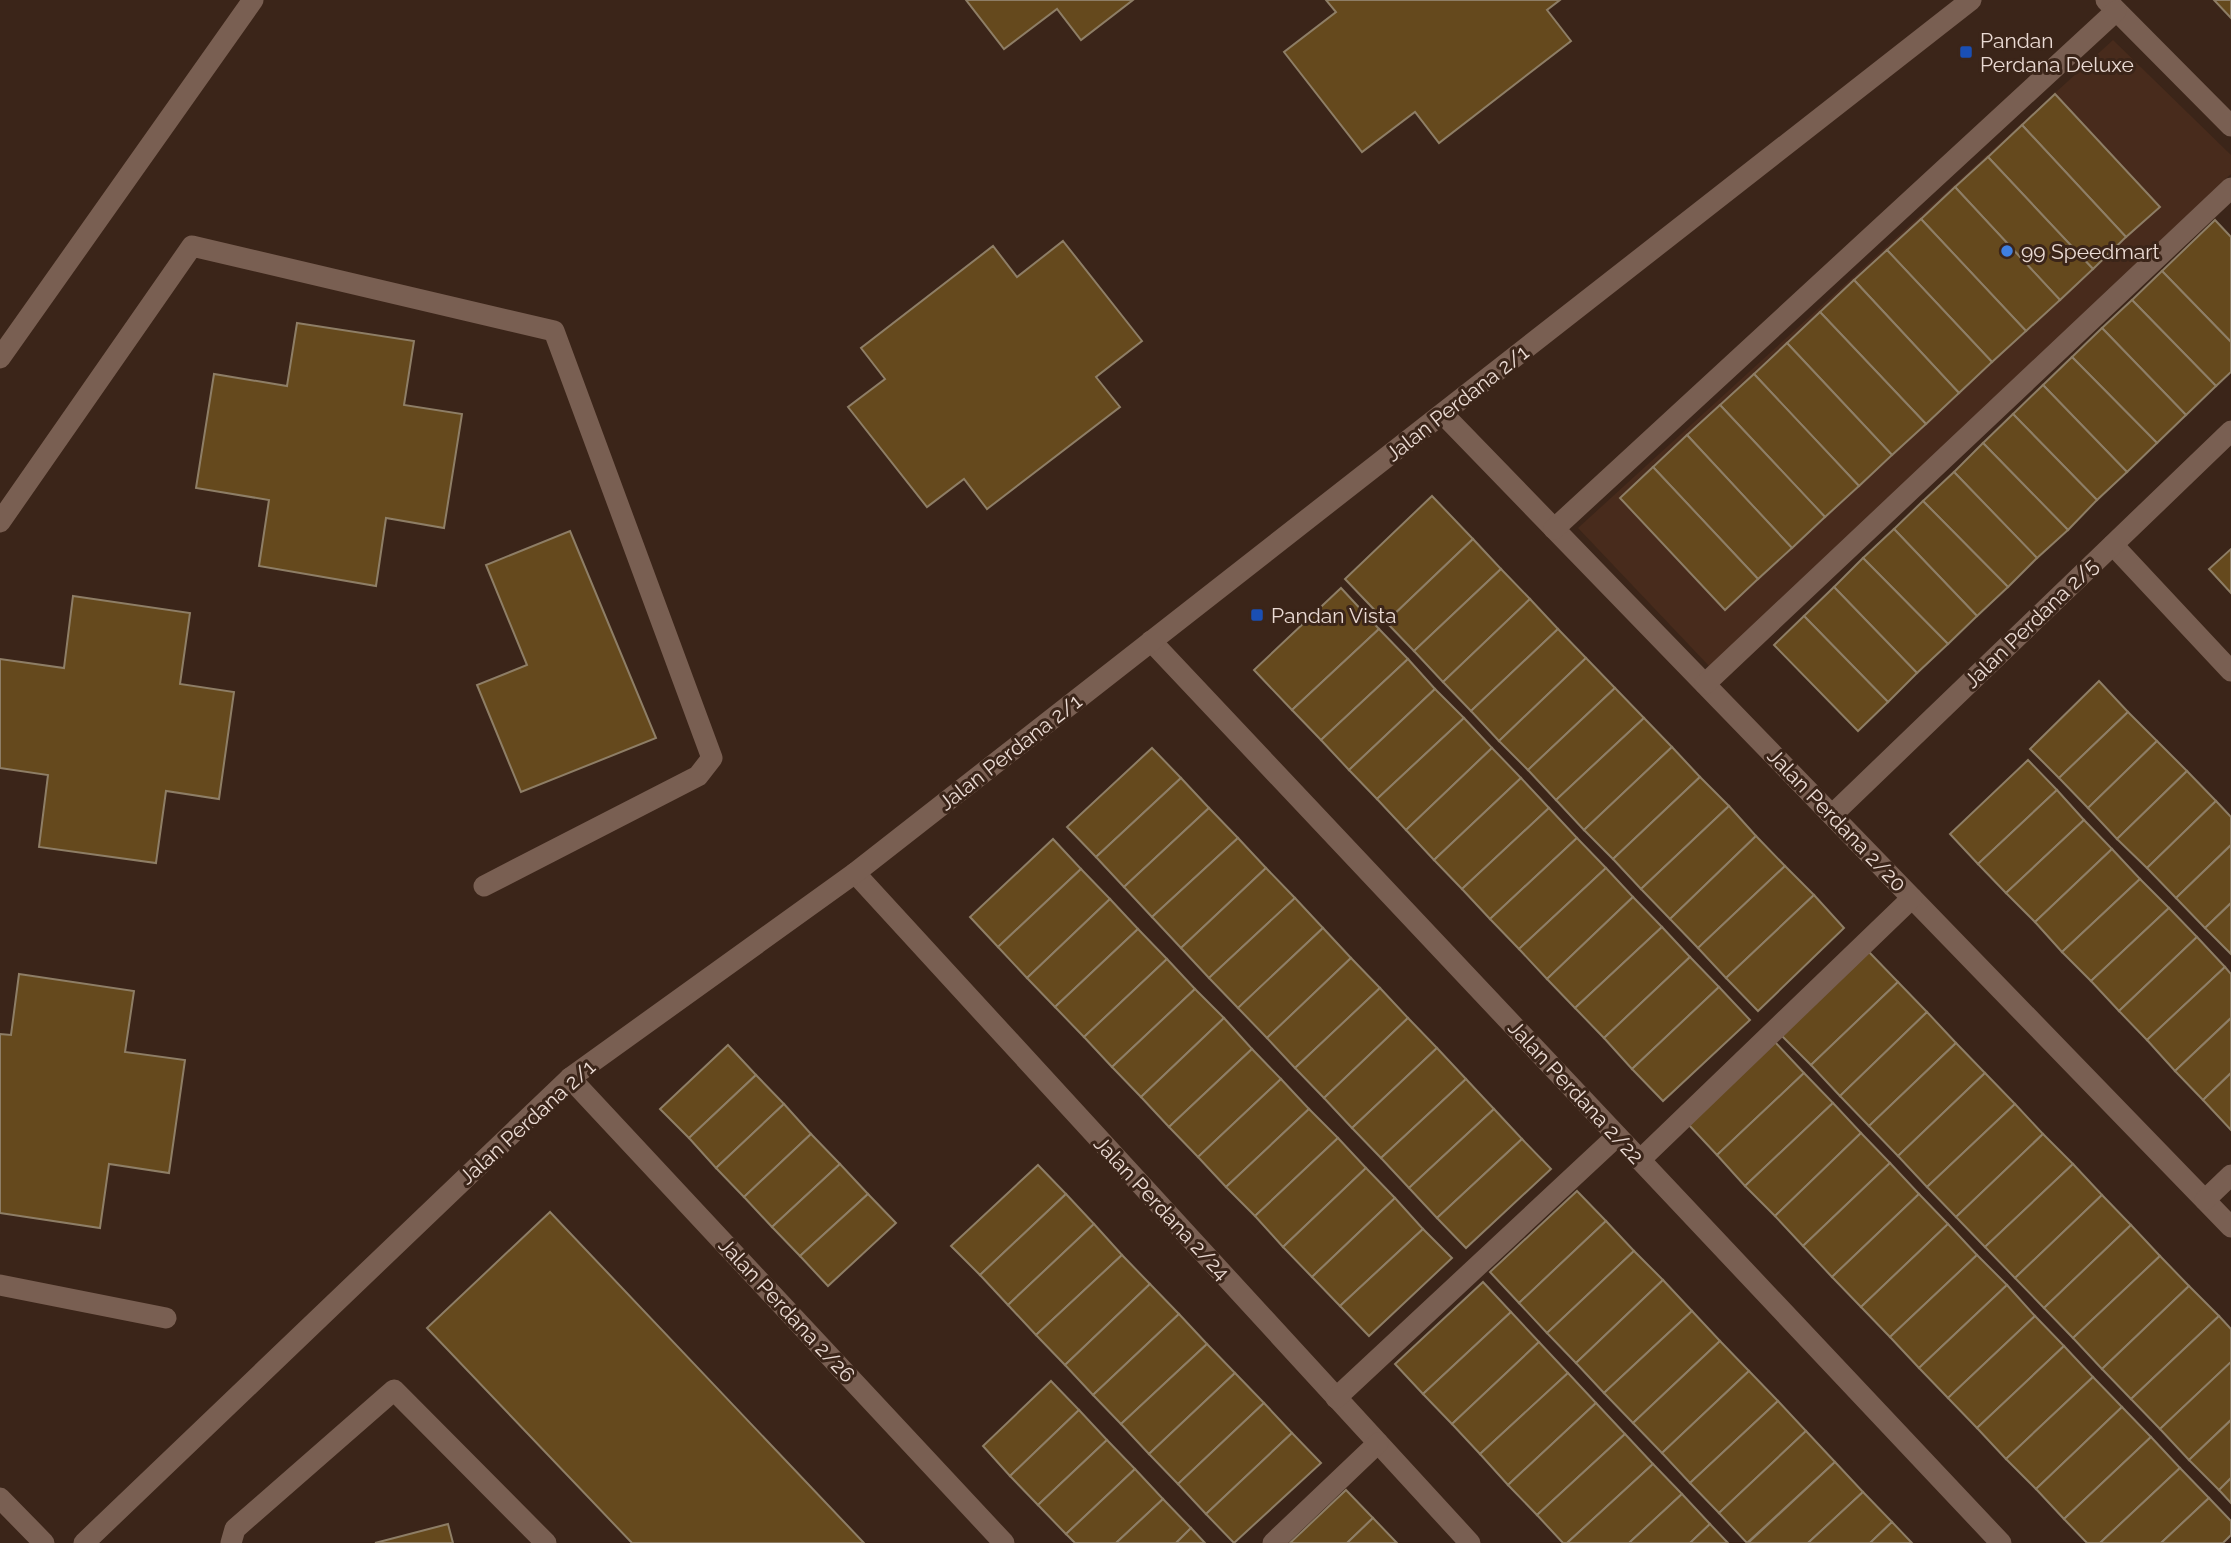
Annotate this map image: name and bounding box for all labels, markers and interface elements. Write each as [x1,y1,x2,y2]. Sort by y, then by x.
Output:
place label: Pandan Perdana Deluxe [1980,28,2134,77]
marker: Pandan Perdana Deluxe [1958,44,1974,60]
place label: 99 Speedmart [2021,239,2160,264]
marker: 99 Speedmart [1999,243,2015,259]
street label: Jalan Perdana 2/1 [1381,340,1533,466]
street label: Jalan Perdana 2/5 [1959,553,2103,693]
place label: Pandan Vista [1271,603,1396,628]
marker: Pandan Vista [1249,607,1265,623]
street label: Jalan Perdana 2/1 [934,689,1086,815]
street label: Jalan Perdana 2/20 [1762,743,1912,897]
street label: Jalan Perdana 2/22 [1503,1015,1649,1169]
street label: Jalan Perdana 2/1 [454,1054,600,1190]
street label: Jalan Perdana 2/24 [1089,1131,1235,1285]
street label: Jalan Perdana 2/26 [714,1232,860,1388]

